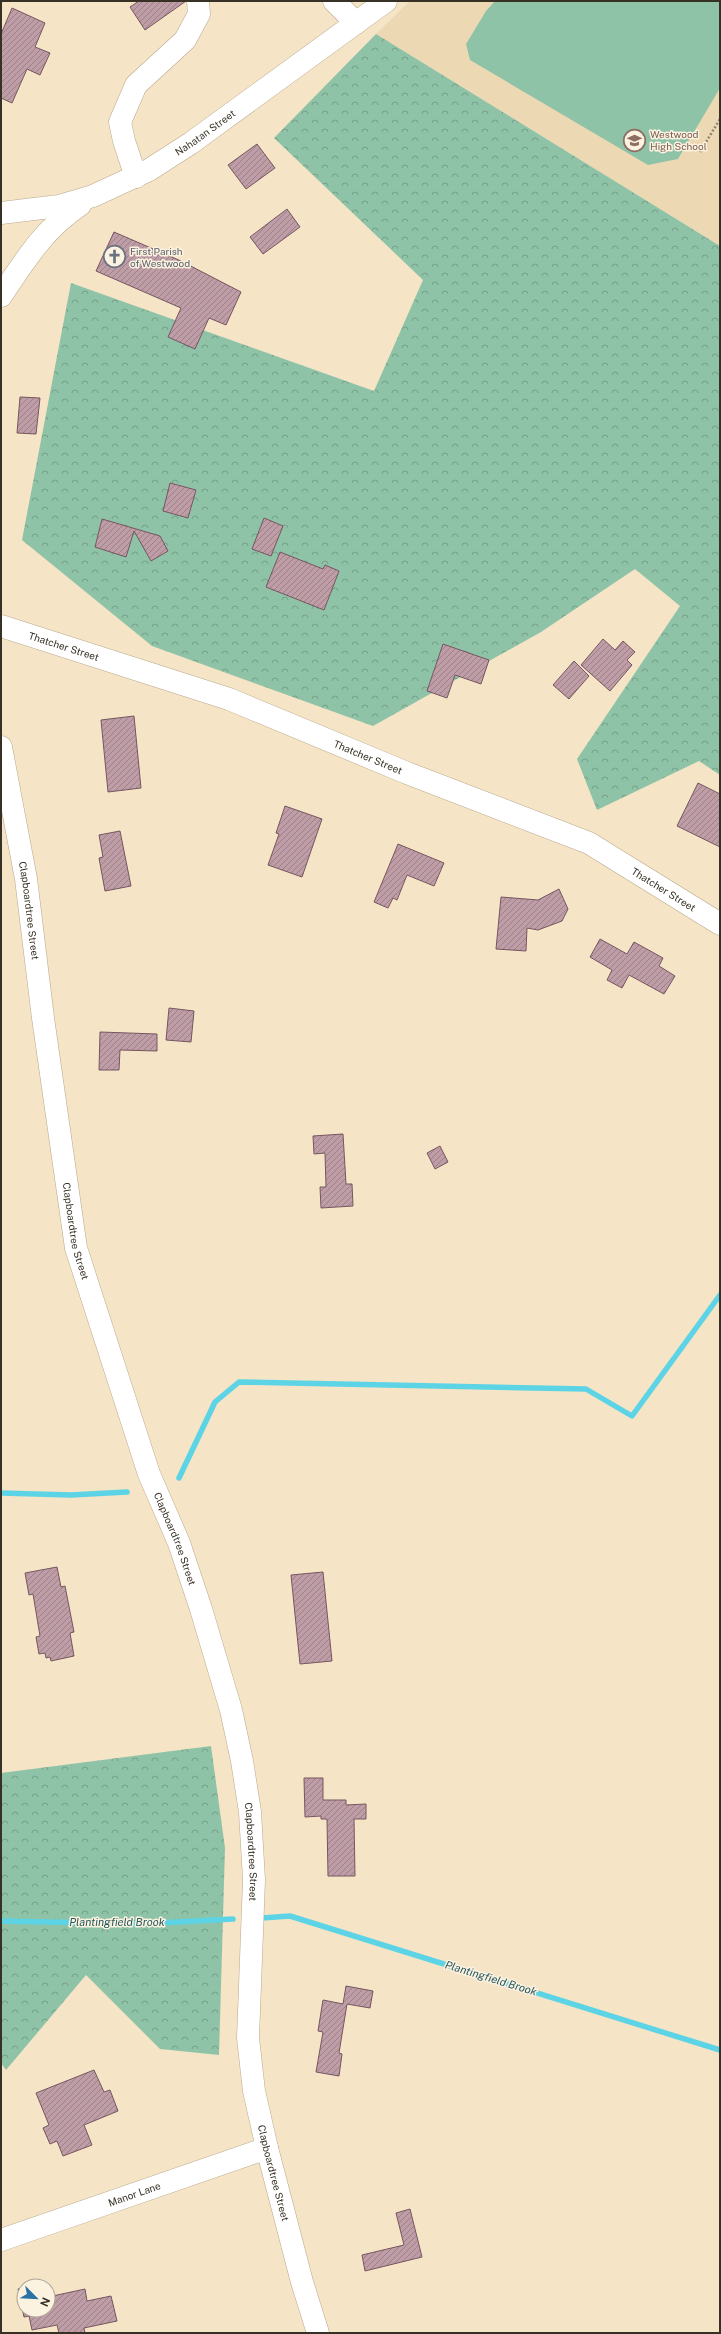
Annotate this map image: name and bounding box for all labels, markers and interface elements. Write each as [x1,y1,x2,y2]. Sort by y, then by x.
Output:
street label: Nahatan Street [173,107,237,158]
school or university icon: Westwood High School [621,127,647,153]
place label: Westwood High School [650,128,707,152]
church icon: First Parish of Westwood [101,244,127,270]
place label: First Parish of Westwood [130,245,190,269]
street label: Thatcher Street [27,629,101,663]
street label: Thatcher Street [332,737,404,776]
street label: Clapboardtree Street [17,860,42,960]
street label: Thatcher Street [629,865,698,914]
street label: Clapboardtree Street [61,1182,92,1281]
street label: Clapboardtree Street [152,1490,199,1587]
street label: Clapboardtree Street [243,1801,260,1901]
water label: Plantingfield Brook [69,1916,165,1928]
water label: Plantingfield Brook [444,1958,538,1998]
street label: Clapboardtree Street [256,2124,292,2222]
street label: Manor Lane [106,2179,162,2209]
north arrow [16,2278,56,2318]
text: N [38,2296,52,2308]

